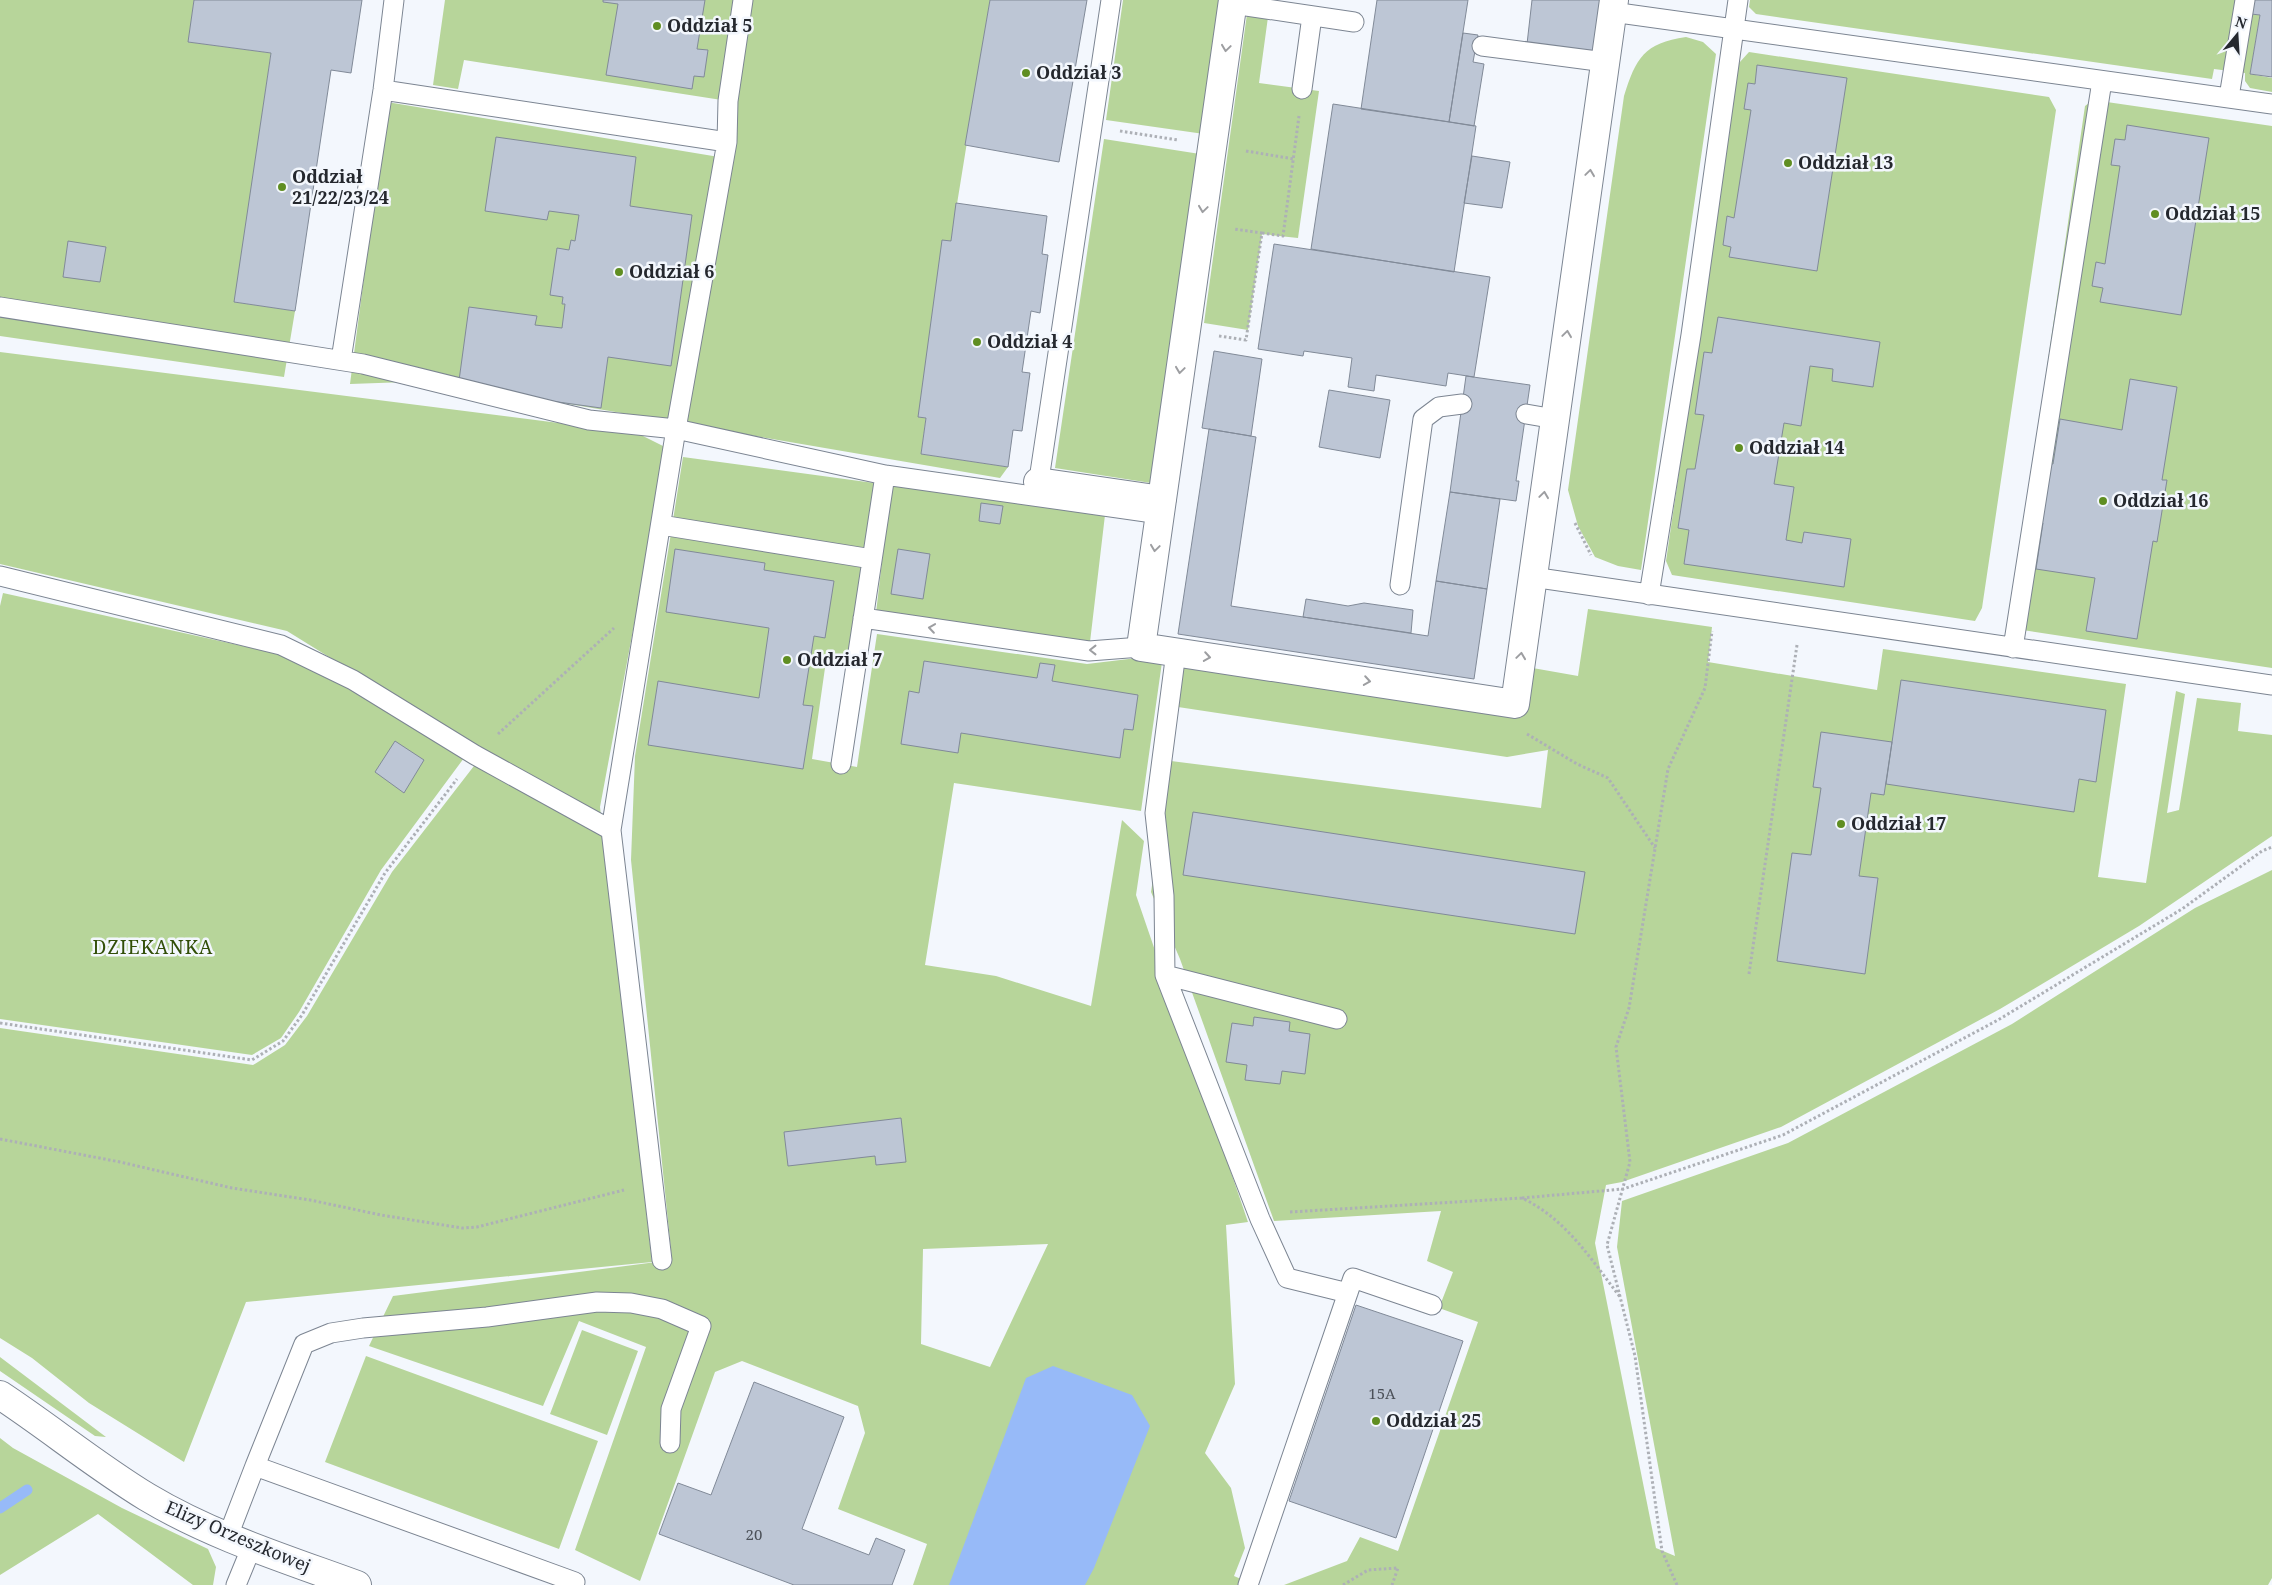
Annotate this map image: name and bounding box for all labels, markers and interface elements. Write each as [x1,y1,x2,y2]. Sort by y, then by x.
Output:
north arrow [2212,10,2262,60]
text: N [2233,11,2249,33]
place label: Oddział 5 [667,13,752,37]
marker: Oddział 5 [651,20,663,32]
one-way arrow [1222,44,1232,53]
place label: Oddział 3 [1036,60,1121,84]
marker: Oddział 3 [1020,67,1032,79]
place label: Oddział 13 [1798,150,1894,174]
marker: Oddział 13 [1782,157,1794,169]
place label: Oddział 21/22/23/24 [292,164,389,209]
one-way arrow [1584,169,1594,177]
marker: Oddział 21/22/23/24 [276,181,288,193]
place label: Oddział 15 [2165,201,2261,225]
one-way arrow [1198,205,1209,213]
marker: Oddział 15 [2149,208,2161,220]
place label: Oddział 6 [629,259,714,283]
marker: Oddział 6 [613,266,625,278]
place label: Oddział 4 [987,329,1072,353]
one-way arrow [1561,329,1572,337]
marker: Oddział 4 [971,336,983,348]
one-way arrow [1176,366,1186,374]
place label: Oddział 14 [1749,435,1845,459]
marker: Oddział 14 [1733,442,1745,454]
place label: Oddział 16 [2113,488,2209,512]
one-way arrow [1538,490,1549,498]
marker: Oddział 16 [2097,495,2109,507]
one-way arrow [1150,545,1161,553]
one-way arrow [927,623,935,634]
one-way arrow [1088,645,1096,655]
place label: Oddział 7 [797,647,882,671]
one-way arrow [1203,651,1211,662]
one-way arrow [1516,651,1526,660]
marker: Oddział 7 [781,654,793,666]
one-way arrow [1363,676,1372,686]
place label: Oddział 17 [1851,811,1947,835]
marker: Oddział 17 [1835,818,1847,830]
district label: DZIEKANKA [93,934,213,960]
house number: 15A [1368,1383,1396,1403]
place label: Oddział 25 [1386,1408,1482,1432]
marker: Oddział 25 [1370,1415,1382,1427]
street label: Elizy Orzeszkowej [162,1495,315,1578]
house number: 20 [746,1524,762,1544]

